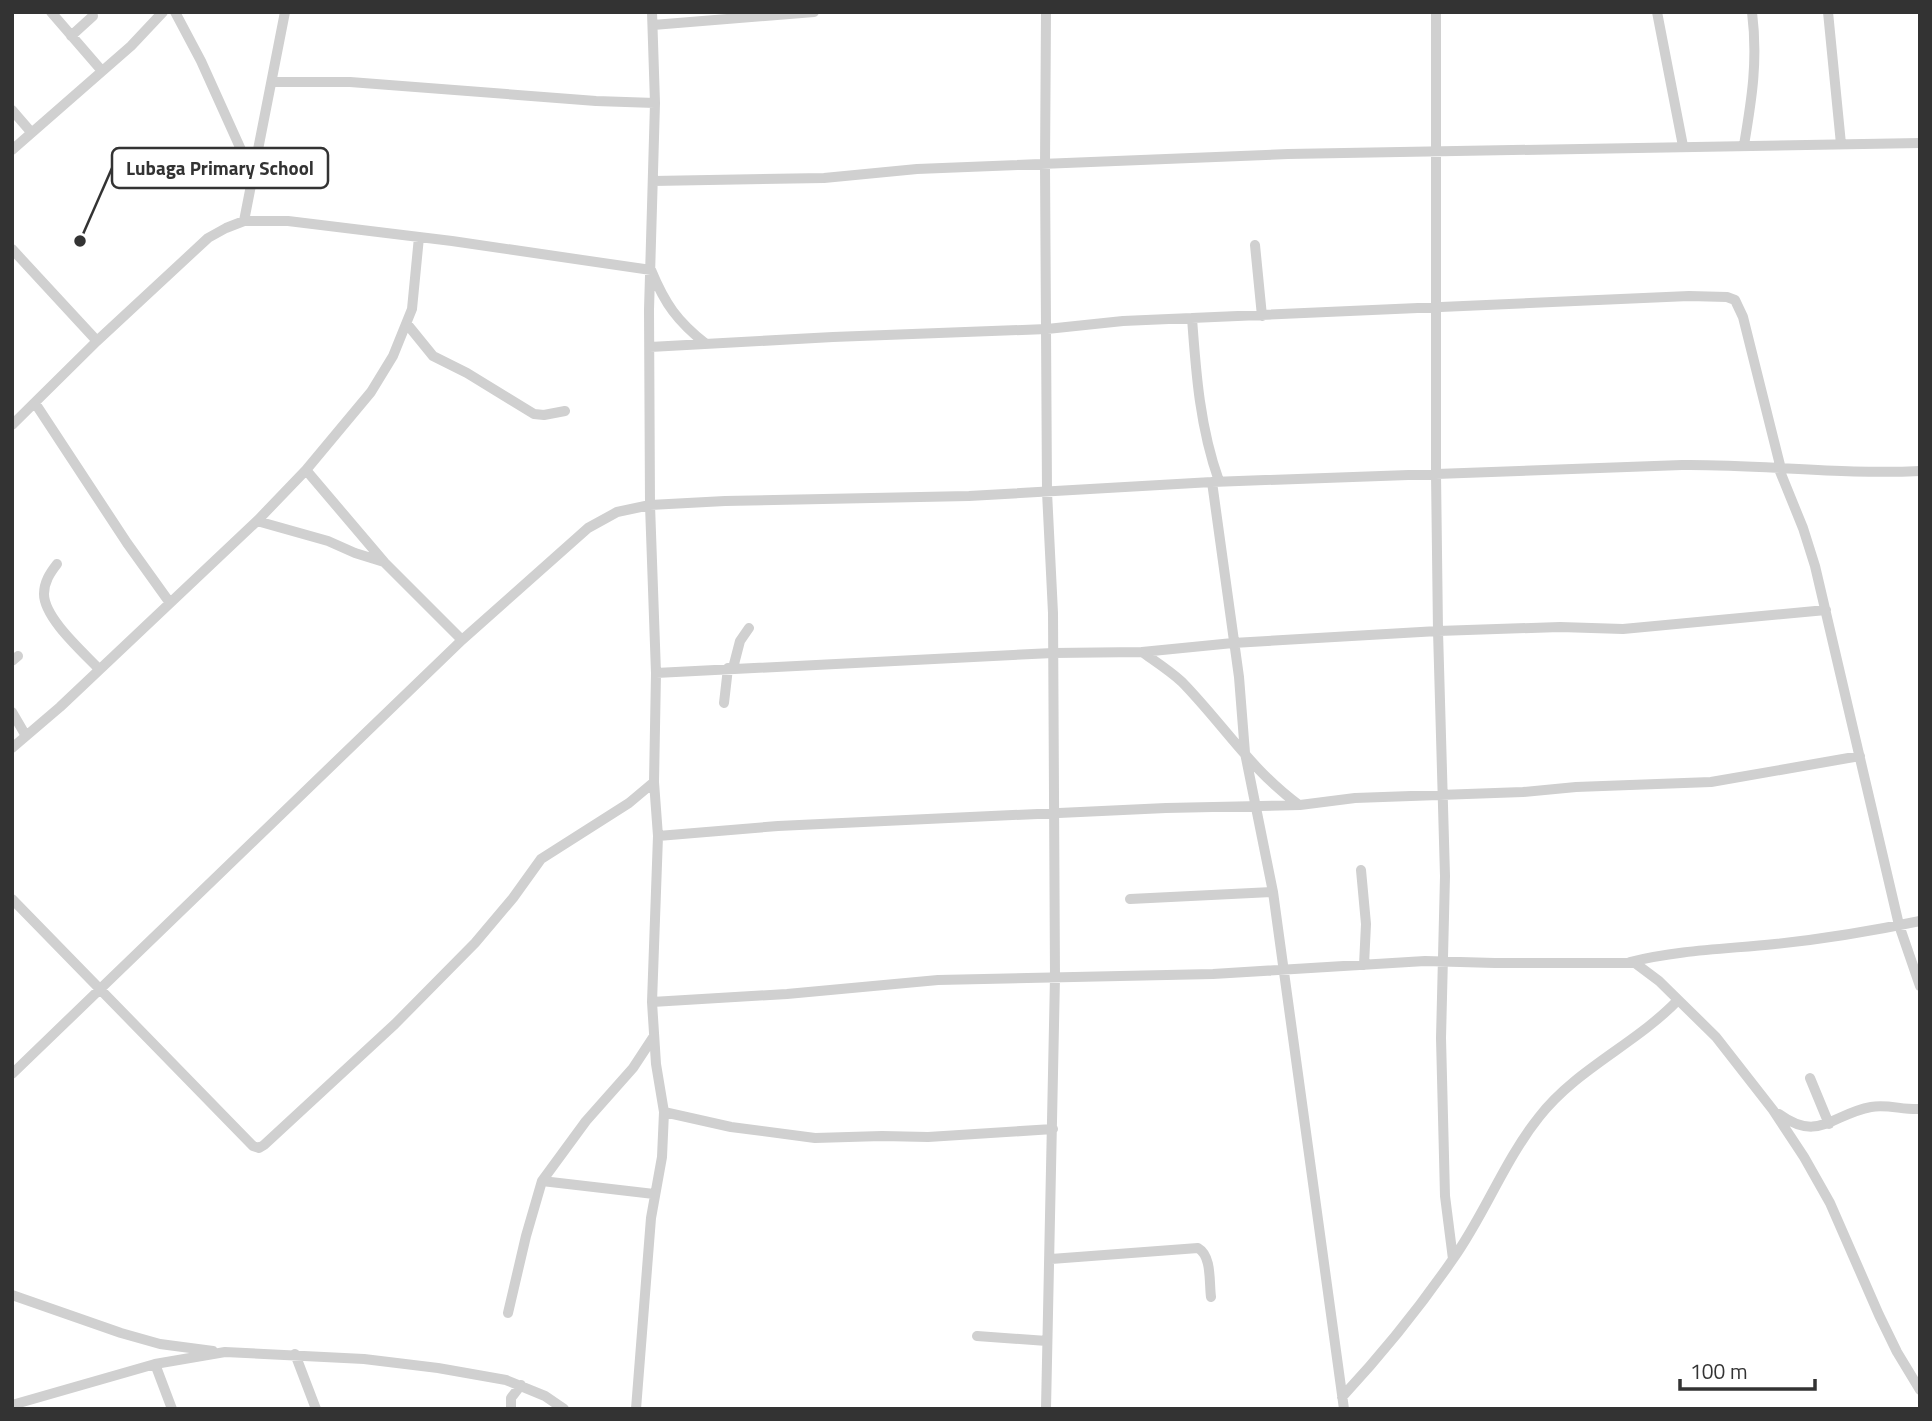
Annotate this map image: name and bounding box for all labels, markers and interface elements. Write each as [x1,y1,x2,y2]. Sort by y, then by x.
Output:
callout: Lubaga Primary School [112,148,328,188]
text: Lubaga Primary School [126,153,314,182]
scale bar [1680,1348,1815,1392]
text: 100 m [1690,1355,1747,1387]

